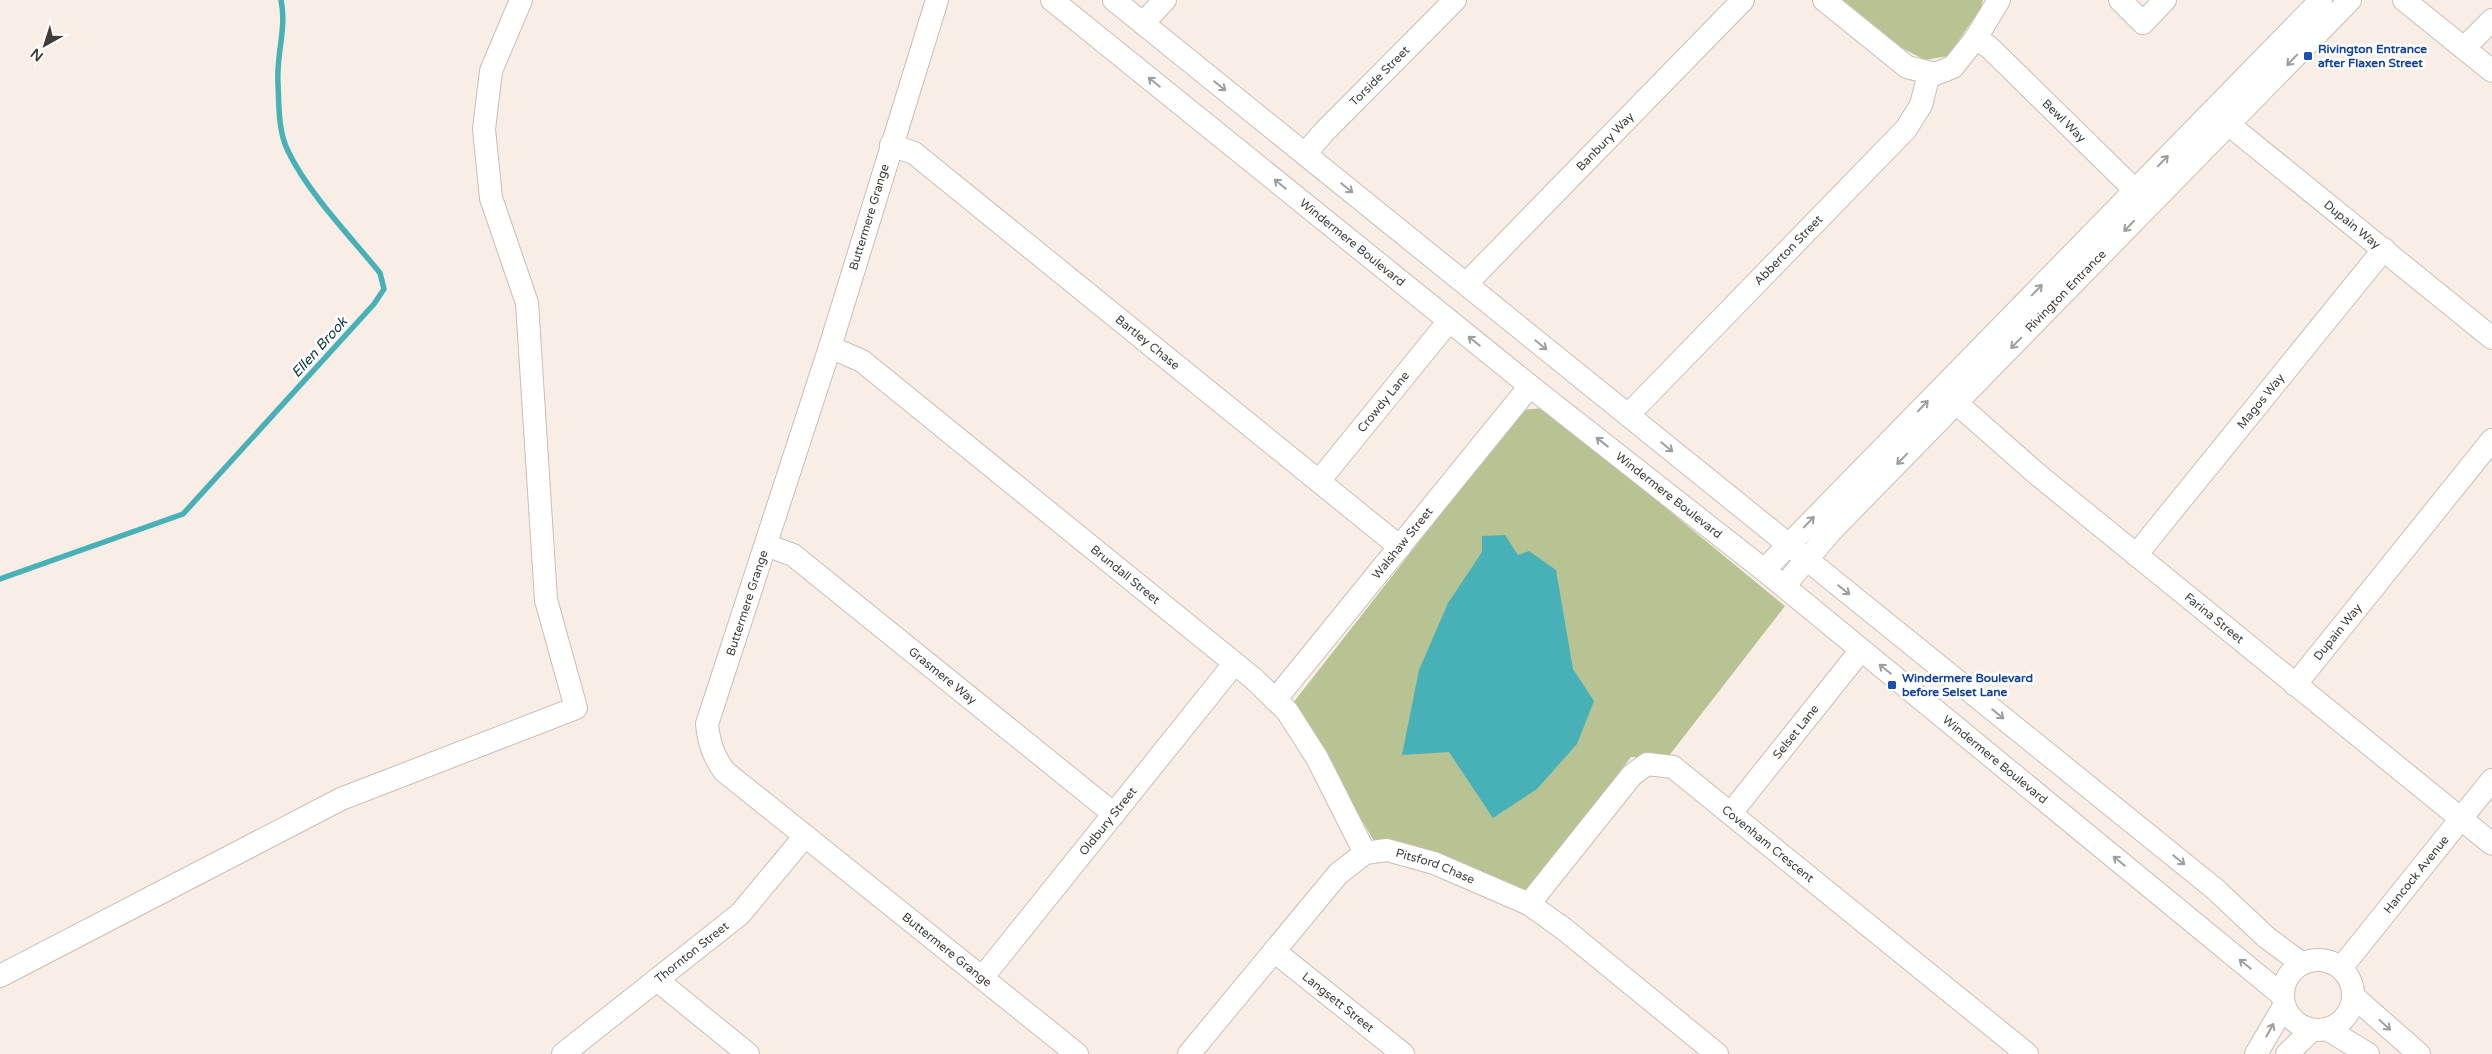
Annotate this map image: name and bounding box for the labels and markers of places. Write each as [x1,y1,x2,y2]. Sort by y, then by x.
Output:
place label: Rivington Entrance after Flaxen Street [2318,42,2427,70]
marker: Rivington Entrance after Flaxen Street [2302,50,2314,62]
place label: Windermere Boulevard before Selset Lane [1902,671,2033,699]
marker: Windermere Boulevard before Selset Lane [1886,679,1898,691]

